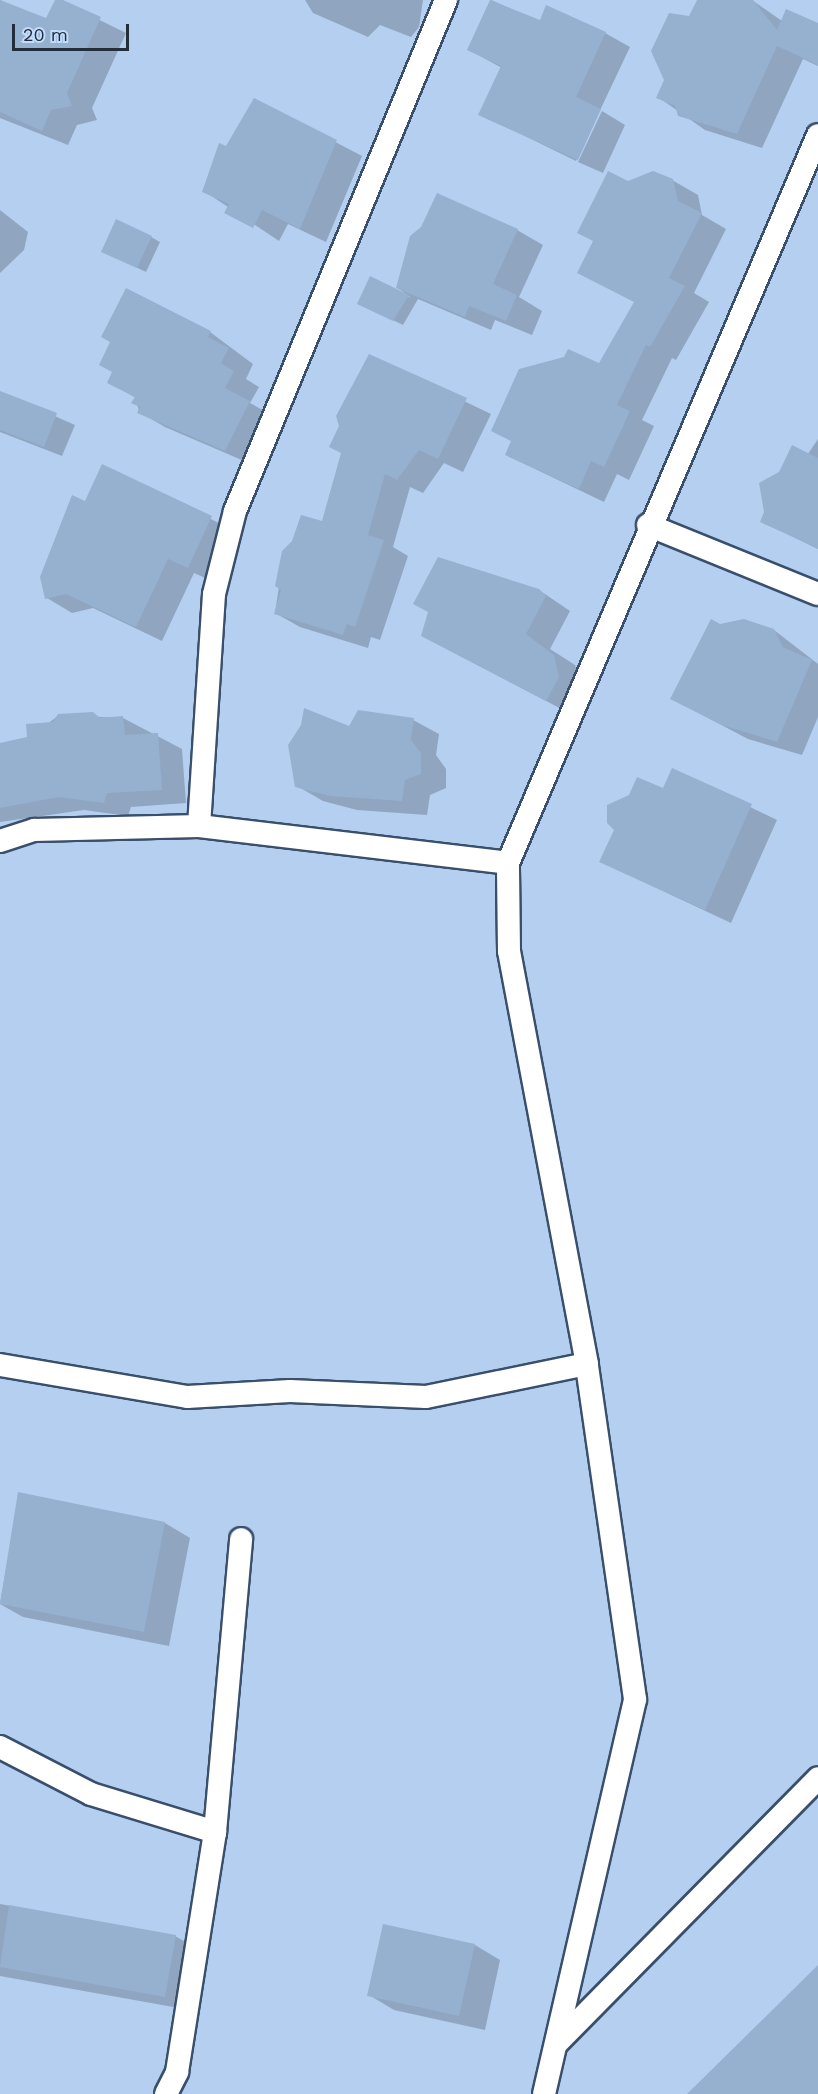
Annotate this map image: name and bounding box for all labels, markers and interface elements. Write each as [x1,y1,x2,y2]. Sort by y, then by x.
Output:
scale bar [15,12,132,50]
text: 20 m [23,24,68,45]

